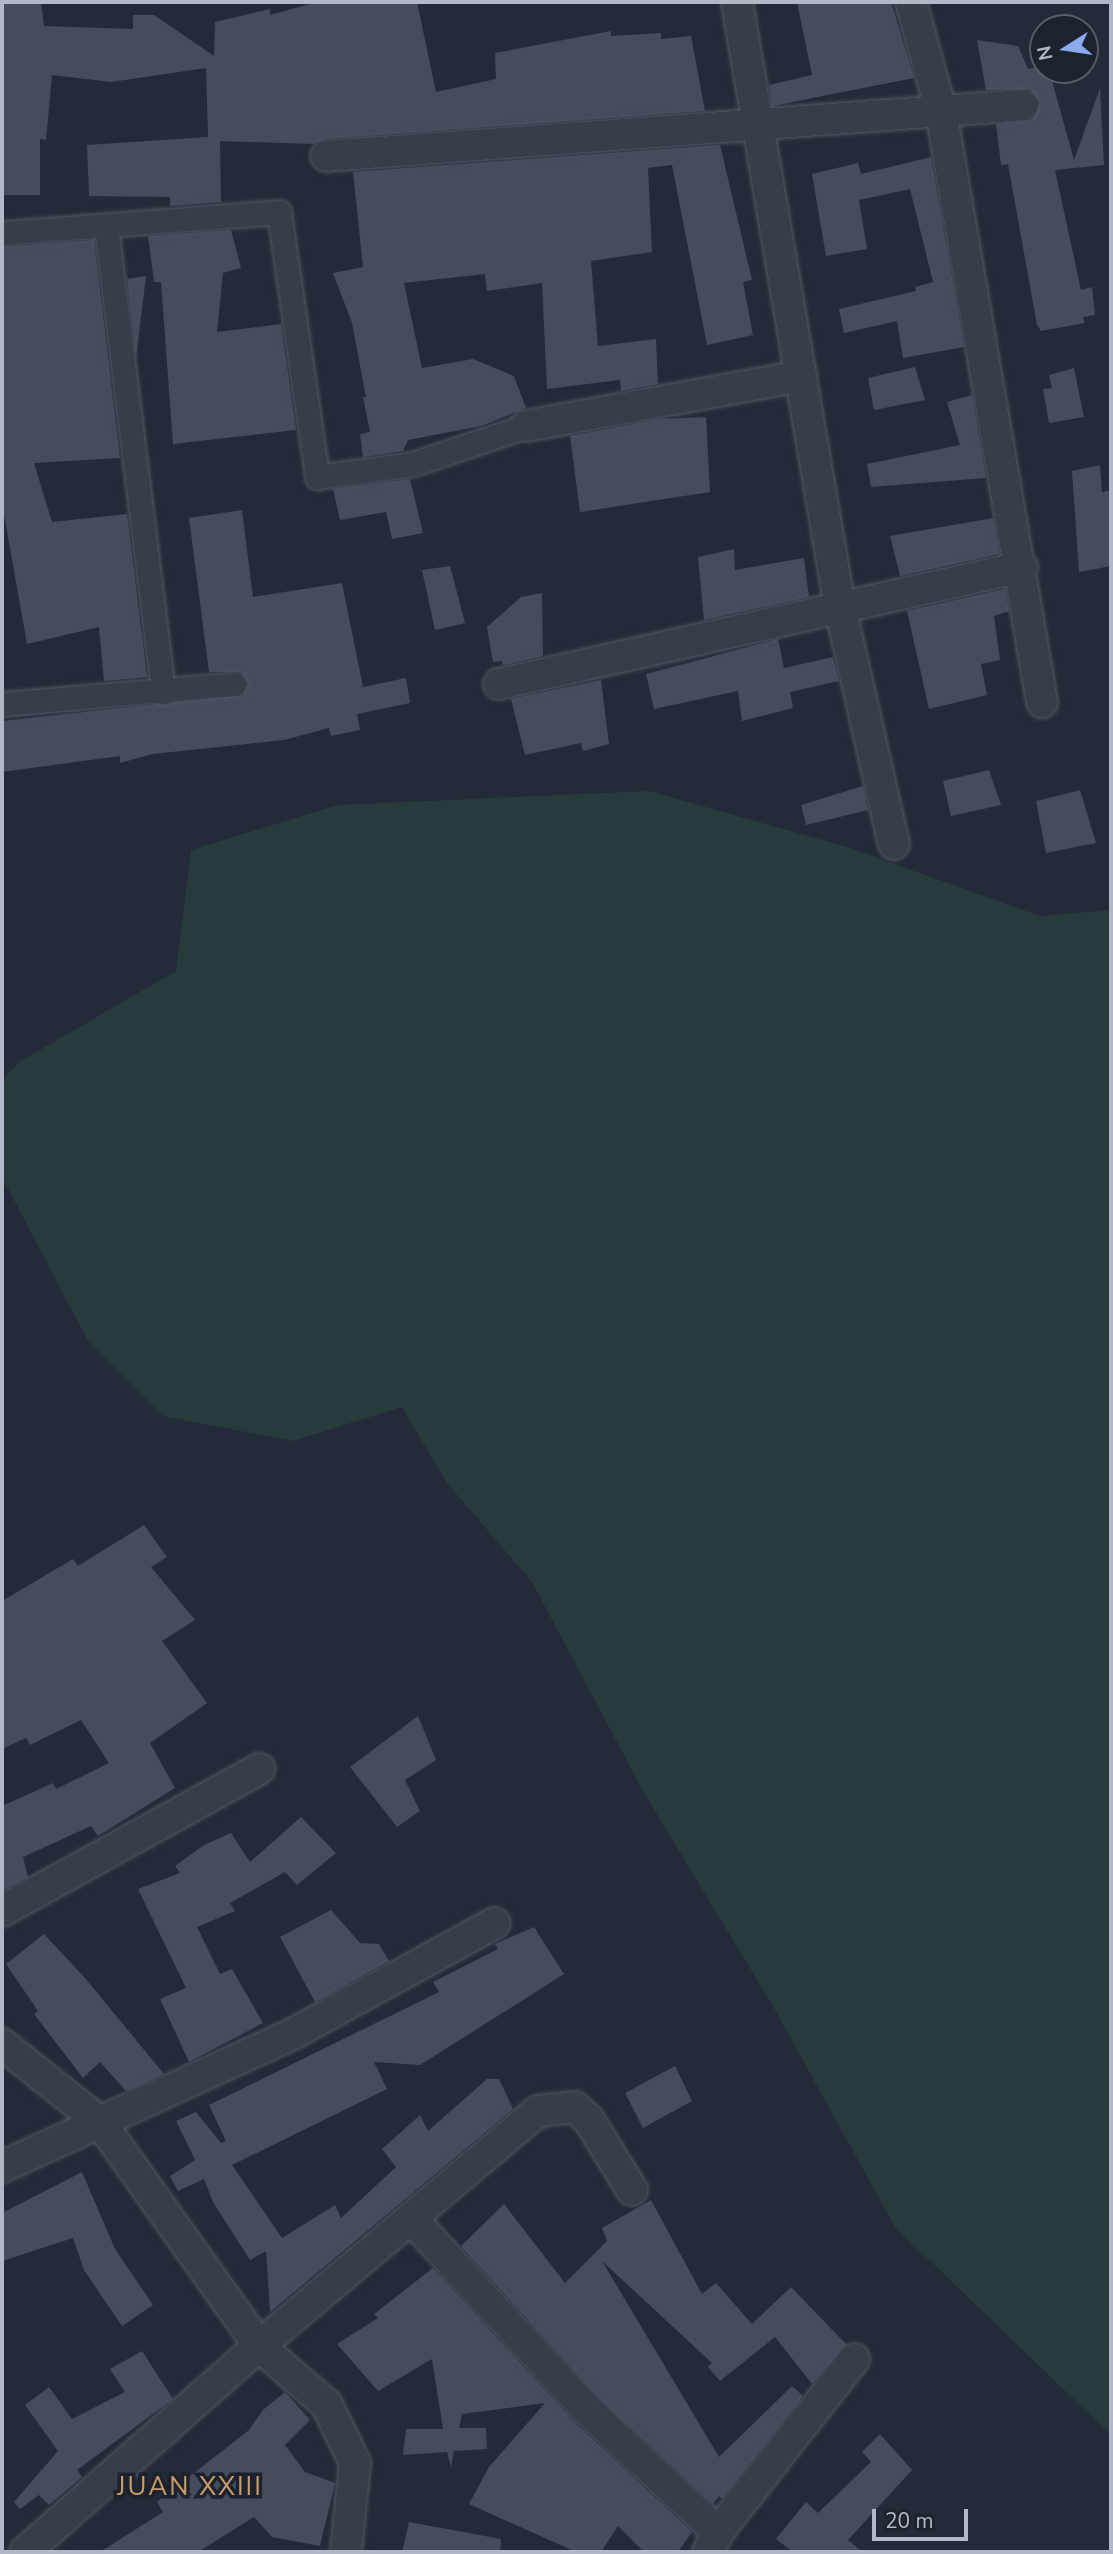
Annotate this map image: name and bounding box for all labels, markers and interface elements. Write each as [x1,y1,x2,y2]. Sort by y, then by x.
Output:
north arrow [1029,14,1099,84]
text: N [1031,43,1060,63]
district label: JUAN XXIII [118,2471,262,2503]
scale bar [875,2494,971,2538]
text: 20 m [885,2507,934,2535]

